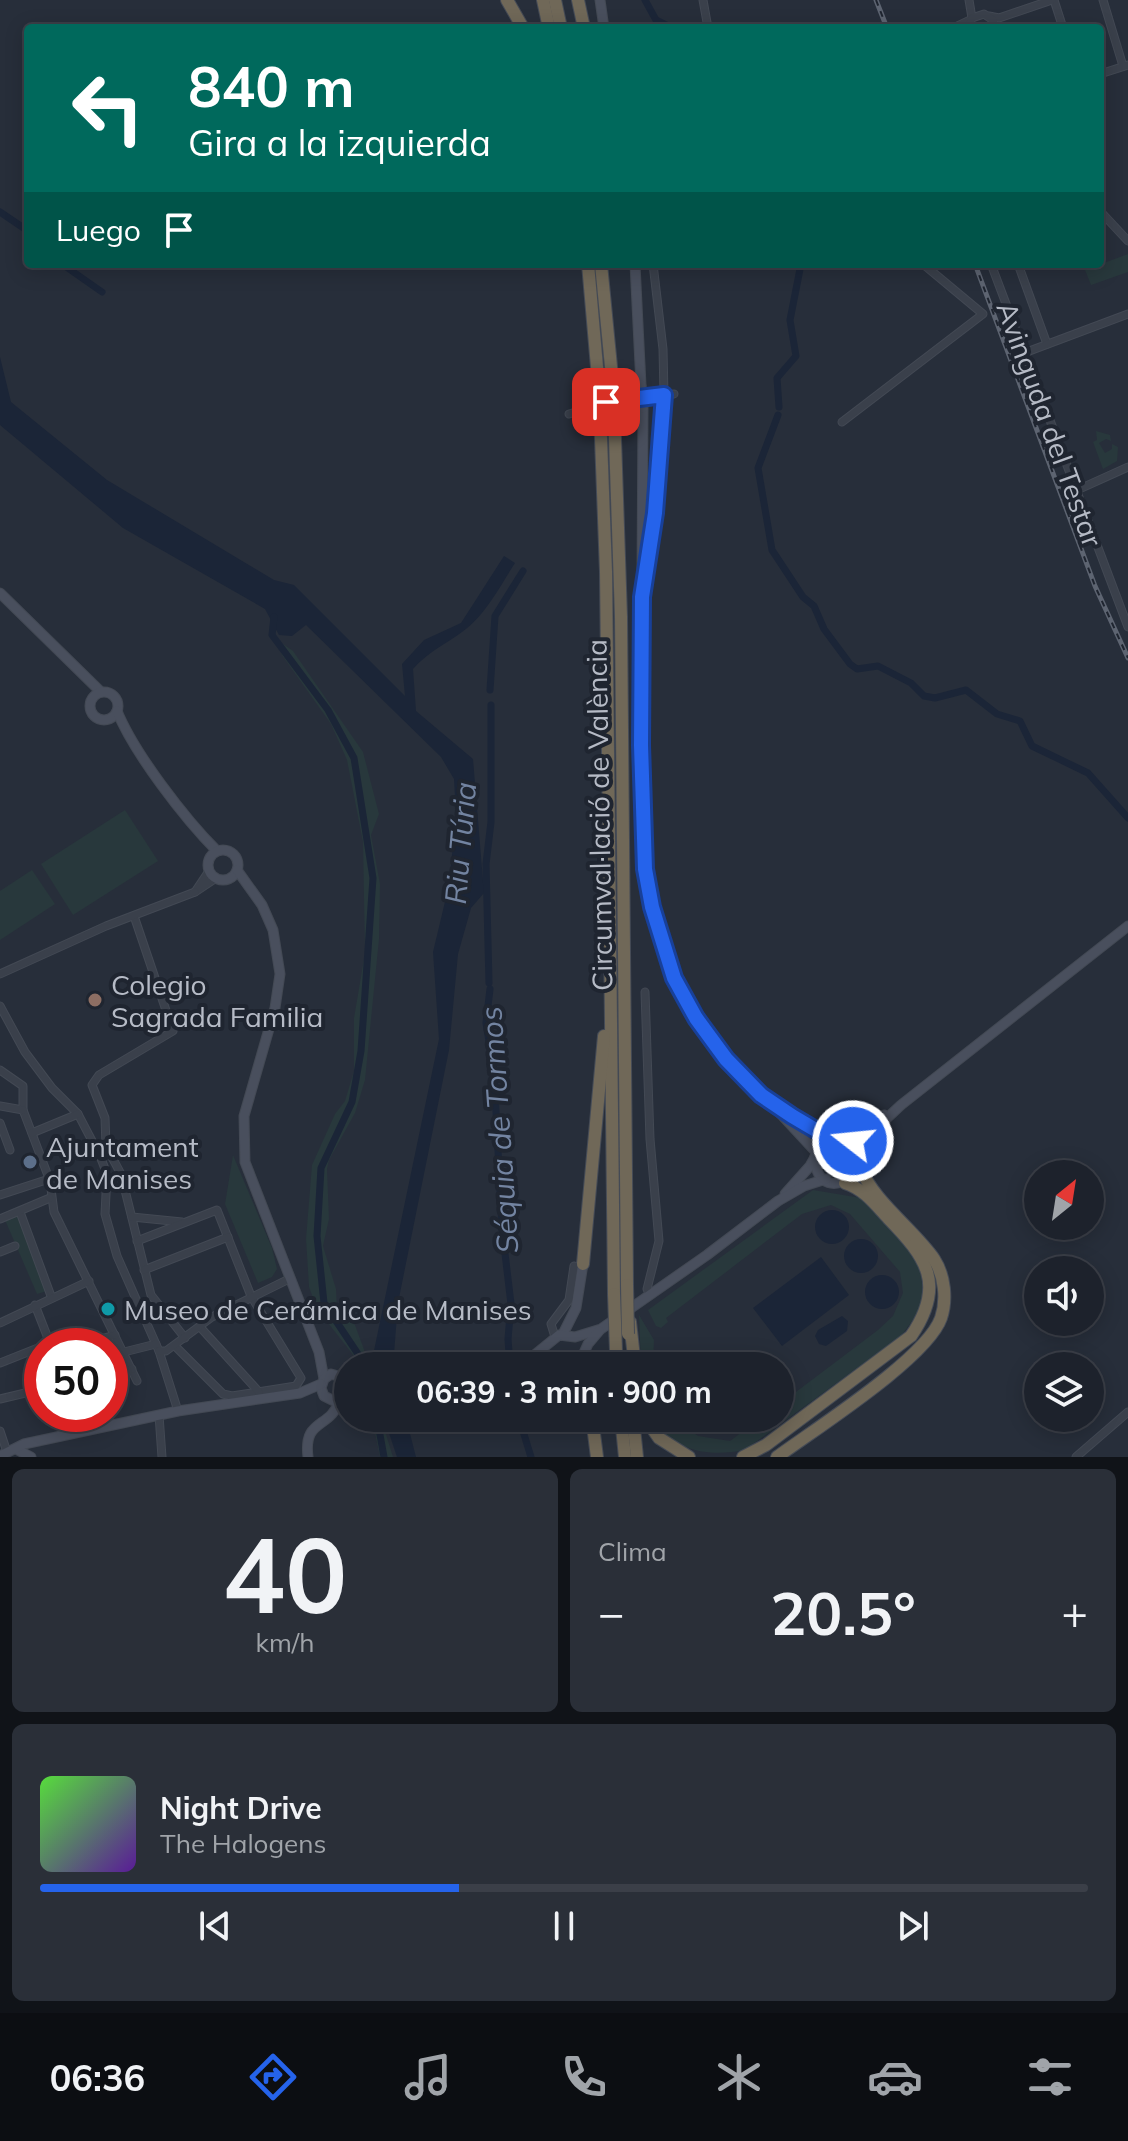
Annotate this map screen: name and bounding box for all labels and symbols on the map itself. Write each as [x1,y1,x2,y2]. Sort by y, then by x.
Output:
street label: Avinguda del Testar [989,297,1111,552]
pin [572,368,640,436]
street label: Circumval·lació de València [578,639,620,991]
water label: Riu Túria [436,780,484,906]
place label: Colegio Sagrada Familia [111,967,323,1034]
marker: Colegio Sagrada Familia [86,991,104,1009]
water label: Séquia de Tormos [471,1005,527,1255]
position arrow [811,1099,895,1183]
place label: Ajuntament de Manises [46,1129,199,1196]
marker: Ajuntament de Manises [21,1153,39,1171]
north arrow [1024,1160,1104,1240]
place label: Museo de Cerámica de Manises [124,1292,532,1327]
marker: Museo de Cerámica de Manises [99,1300,117,1318]
speed limit sign: 50 [24,1328,128,1432]

